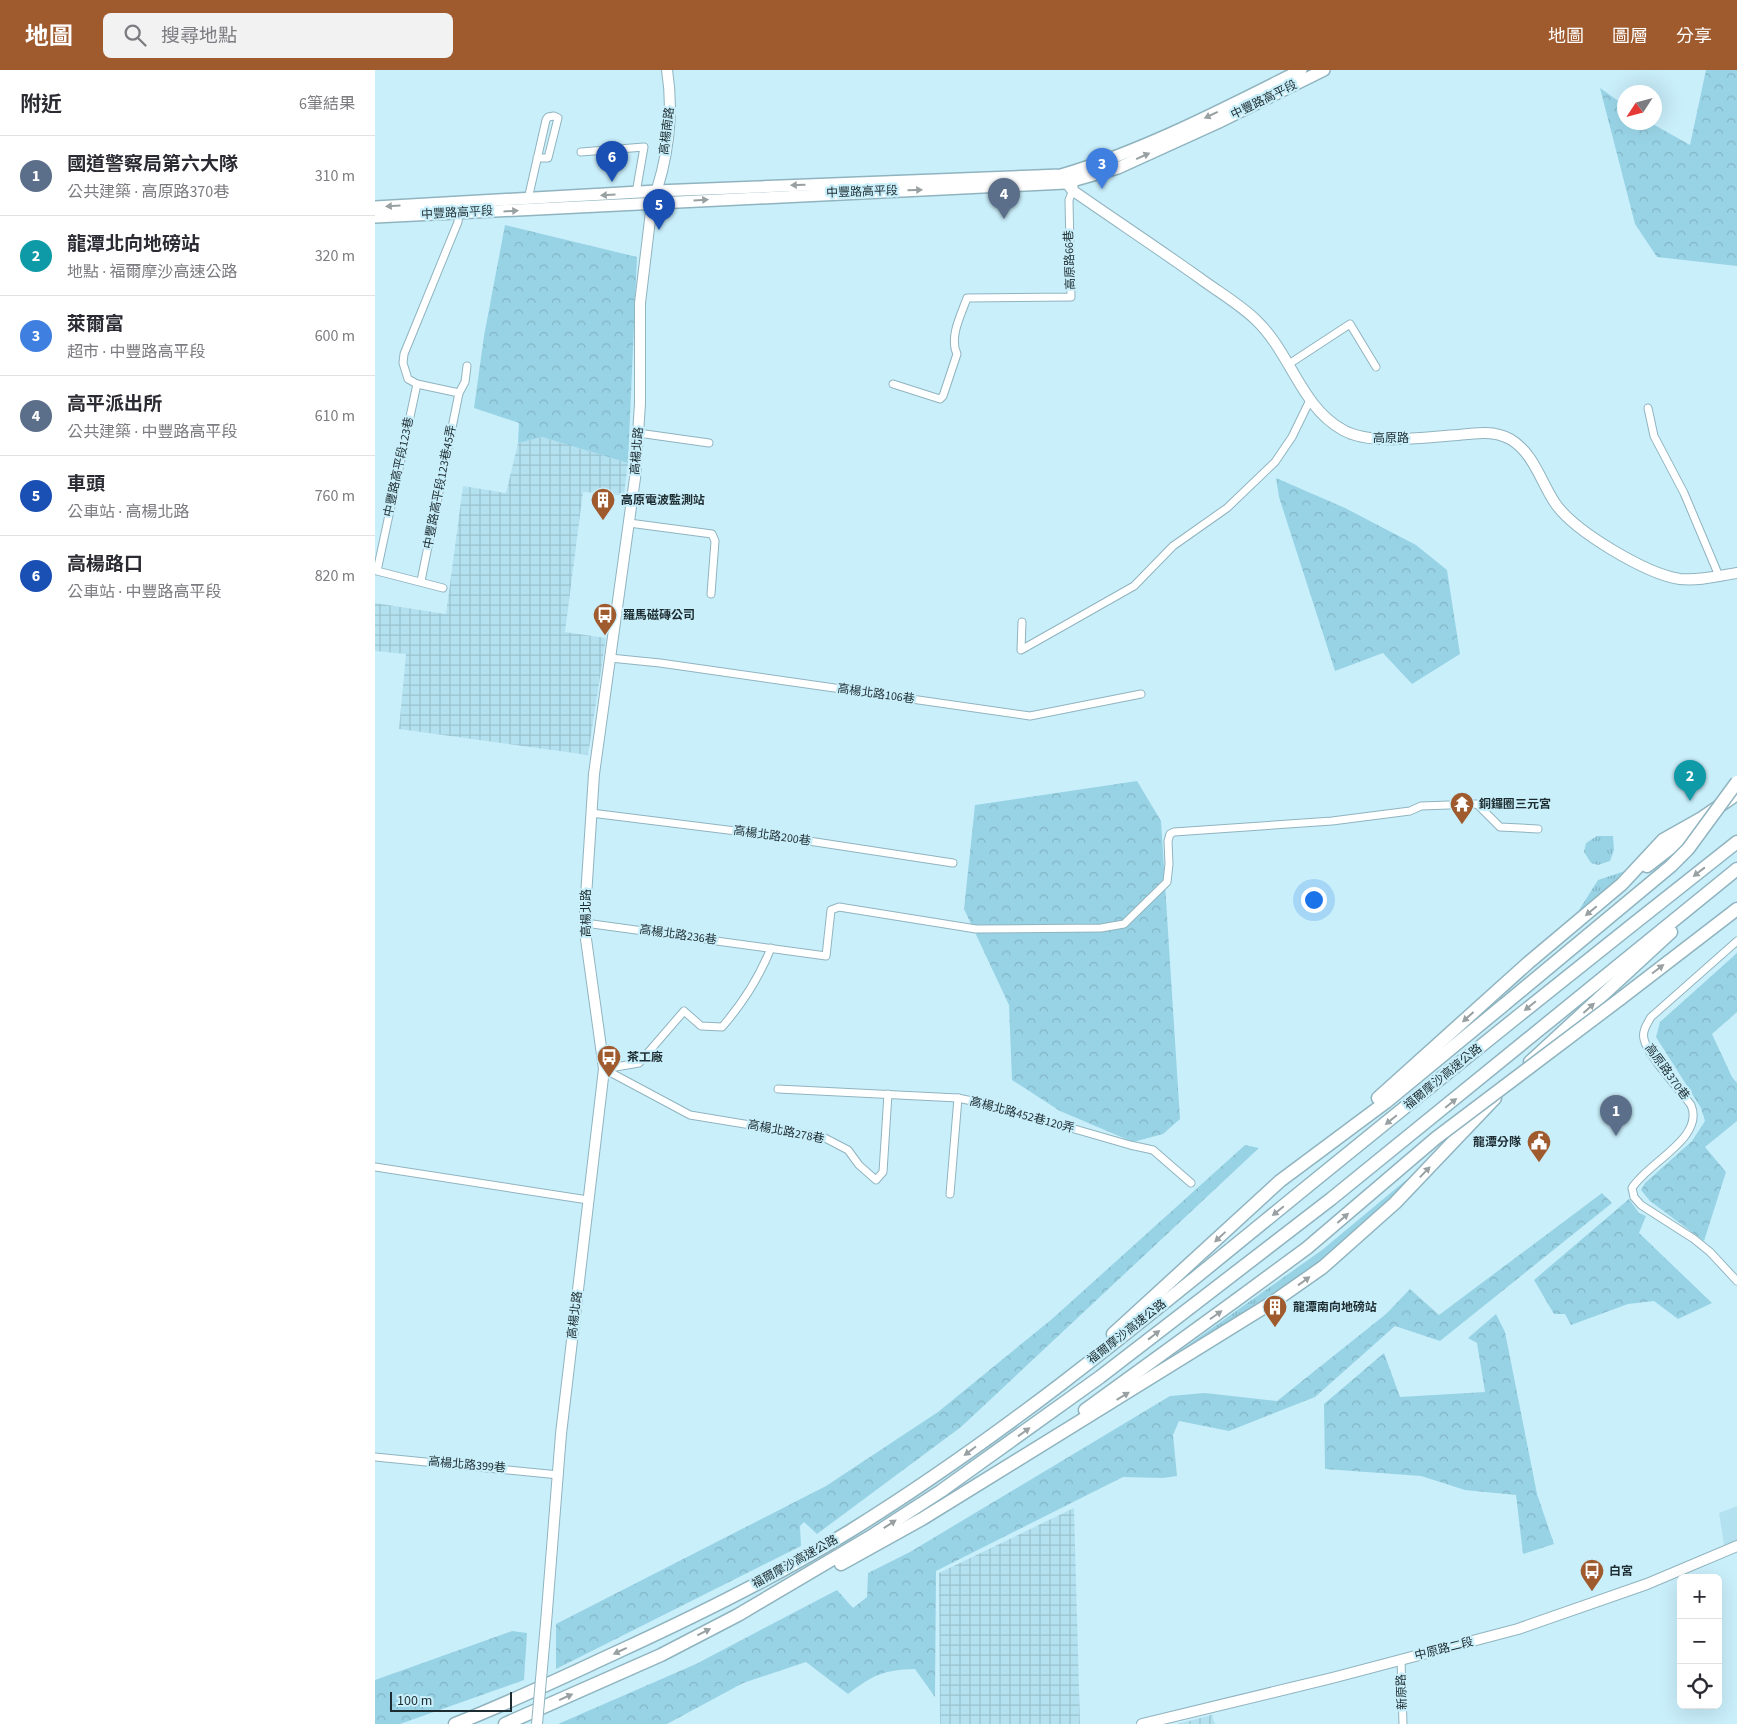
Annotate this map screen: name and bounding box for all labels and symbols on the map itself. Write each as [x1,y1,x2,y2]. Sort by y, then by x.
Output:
street label: 中豐路高平段 [1228,77,1300,123]
north arrow [1617,85,1662,130]
street label: 高楊南路 [656,106,678,156]
one-way arrow [1204,111,1218,119]
pin: 6 [596,141,628,182]
pin: 3 [1086,148,1118,189]
one-way arrow [1136,152,1150,160]
pin: 4 [988,178,1020,219]
one-way arrow [790,182,806,190]
street label: 中豐路高平段 [826,182,898,202]
one-way arrow [908,186,924,194]
pin: 5 [643,189,675,230]
one-way arrow [600,191,616,199]
one-way arrow [693,196,709,204]
one-way arrow [385,203,401,211]
street label: 中豐路高平段 [421,203,493,223]
one-way arrow [503,206,519,214]
street label: 高原路66巷 [1060,230,1080,290]
street label: 中豐路高平段123巷 [380,415,418,519]
street label: 中豐路高平段123巷45弄 [420,424,460,550]
street label: 高楊北路 [626,426,648,476]
street label: 高原路 [1373,430,1409,447]
building icon: 高原電波監測站 [590,487,616,521]
place label: 高原電波監測站 [621,492,705,509]
bus stop icon: 羅馬磁磚公司 [592,602,618,636]
place label: 羅馬磁磚公司 [623,607,695,624]
street label: 高楊北路106巷 [836,680,916,708]
pin: 2 [1674,760,1706,801]
temple icon: 銅鑼圈三元宮 [1449,791,1475,825]
place label: 銅鑼圈三元宮 [1479,796,1551,813]
street label: 高楊北路200巷 [732,822,812,850]
one-way arrow [1693,867,1706,878]
your location [1301,887,1327,913]
street label: 高楊北路 [578,889,595,937]
one-way arrow [1585,905,1598,916]
street label: 高楊北路236巷 [638,921,718,949]
one-way arrow [1651,964,1664,975]
one-way arrow [1524,1001,1537,1012]
one-way arrow [1582,1002,1595,1013]
one-way arrow [1463,1011,1475,1023]
street label: 福爾摩沙高速公路 [1400,1040,1486,1114]
street label: 高原路370巷 [1641,1040,1693,1104]
bus stop icon: 茶工廠 [596,1044,622,1078]
place label: 茶工廠 [627,1049,663,1066]
street label: 高楊北路452巷120弄 [968,1093,1076,1137]
pin: 1 [1600,1095,1632,1136]
one-way arrow [1445,1098,1458,1109]
one-way arrow [1385,1114,1398,1125]
street label: 高楊北路278巷 [746,1116,826,1148]
public building icon: 龍潭分隊 [1526,1129,1552,1163]
place label: 龍潭分隊 [1473,1134,1521,1151]
one-way arrow [1419,1167,1431,1179]
one-way arrow [1271,1206,1284,1217]
one-way arrow [1336,1212,1349,1223]
one-way arrow [1214,1231,1226,1243]
one-way arrow [1297,1276,1311,1286]
street label: 高楊北路 [564,1290,586,1340]
building icon: 龍潭南向地磅站 [1262,1294,1288,1328]
street label: 福爾摩沙高速公路 [1084,1296,1170,1368]
place label: 龍潭南向地磅站 [1293,1299,1377,1316]
one-way arrow [1209,1310,1223,1320]
one-way arrow [1147,1330,1161,1340]
one-way arrow [1116,1391,1129,1400]
one-way arrow [1017,1427,1031,1437]
one-way arrow [963,1446,977,1456]
street label: 高楊北路399巷 [427,1453,507,1477]
one-way arrow [883,1520,897,1529]
street label: 福爾摩沙高速公路 [749,1531,841,1593]
bus stop icon: 白宮 [1579,1558,1605,1592]
place label: 白宮 [1609,1563,1633,1580]
one-way arrow [697,1628,712,1636]
street label: 中原路二段 [1413,1633,1475,1665]
one-way arrow [613,1647,627,1655]
street label: 新原路 [1393,1674,1411,1710]
scale bar [390,1689,513,1712]
one-way arrow [559,1693,573,1701]

